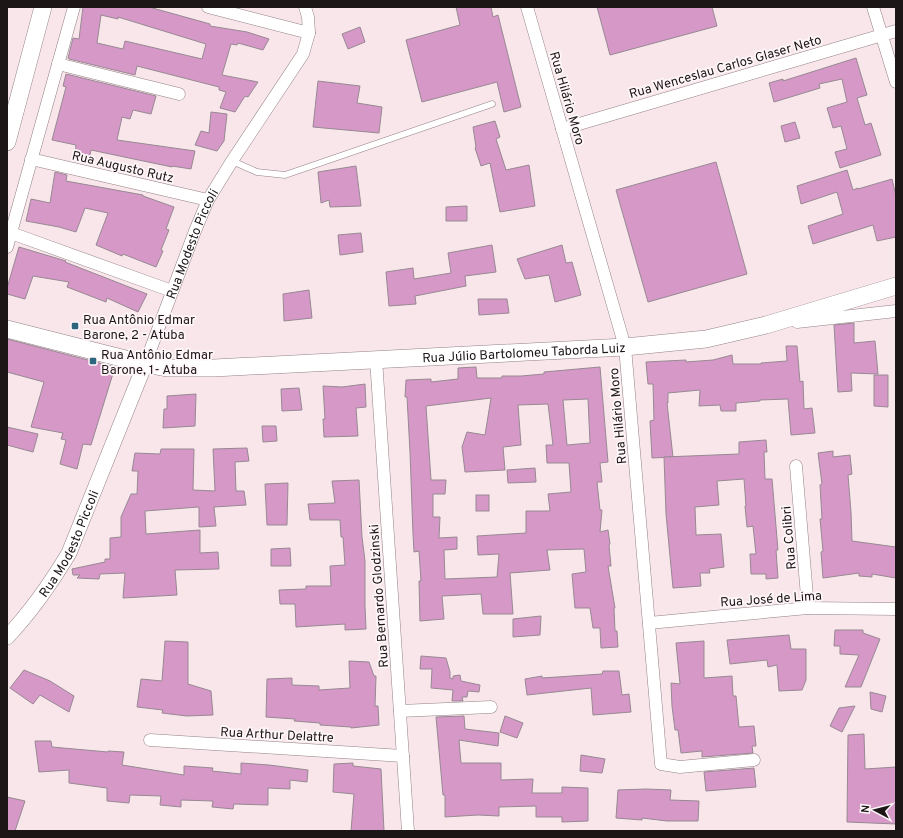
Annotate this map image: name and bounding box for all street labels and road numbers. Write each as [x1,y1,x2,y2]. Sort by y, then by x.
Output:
street label: Rua Wenceslau Carlos Glaser Neto [627,33,824,103]
street label: Rua Hilário Moro [545,50,587,147]
street label: Rua Augusto Rutz [70,148,175,187]
street label: Rua Modesto Piccoli [164,186,223,302]
street label: Rua Júlio Bartolomeu Taborda Luiz [422,341,626,367]
street label: Rua Hilário Moro [607,367,631,465]
street label: Rua Modesto Piccoli [37,488,103,601]
street label: Rua Colibri [779,505,801,570]
street label: Rua Bernardo Glodzinski [367,524,393,668]
street label: Rua José de Lima [720,588,822,612]
street label: Rua Arthur Delattre [220,725,334,747]

